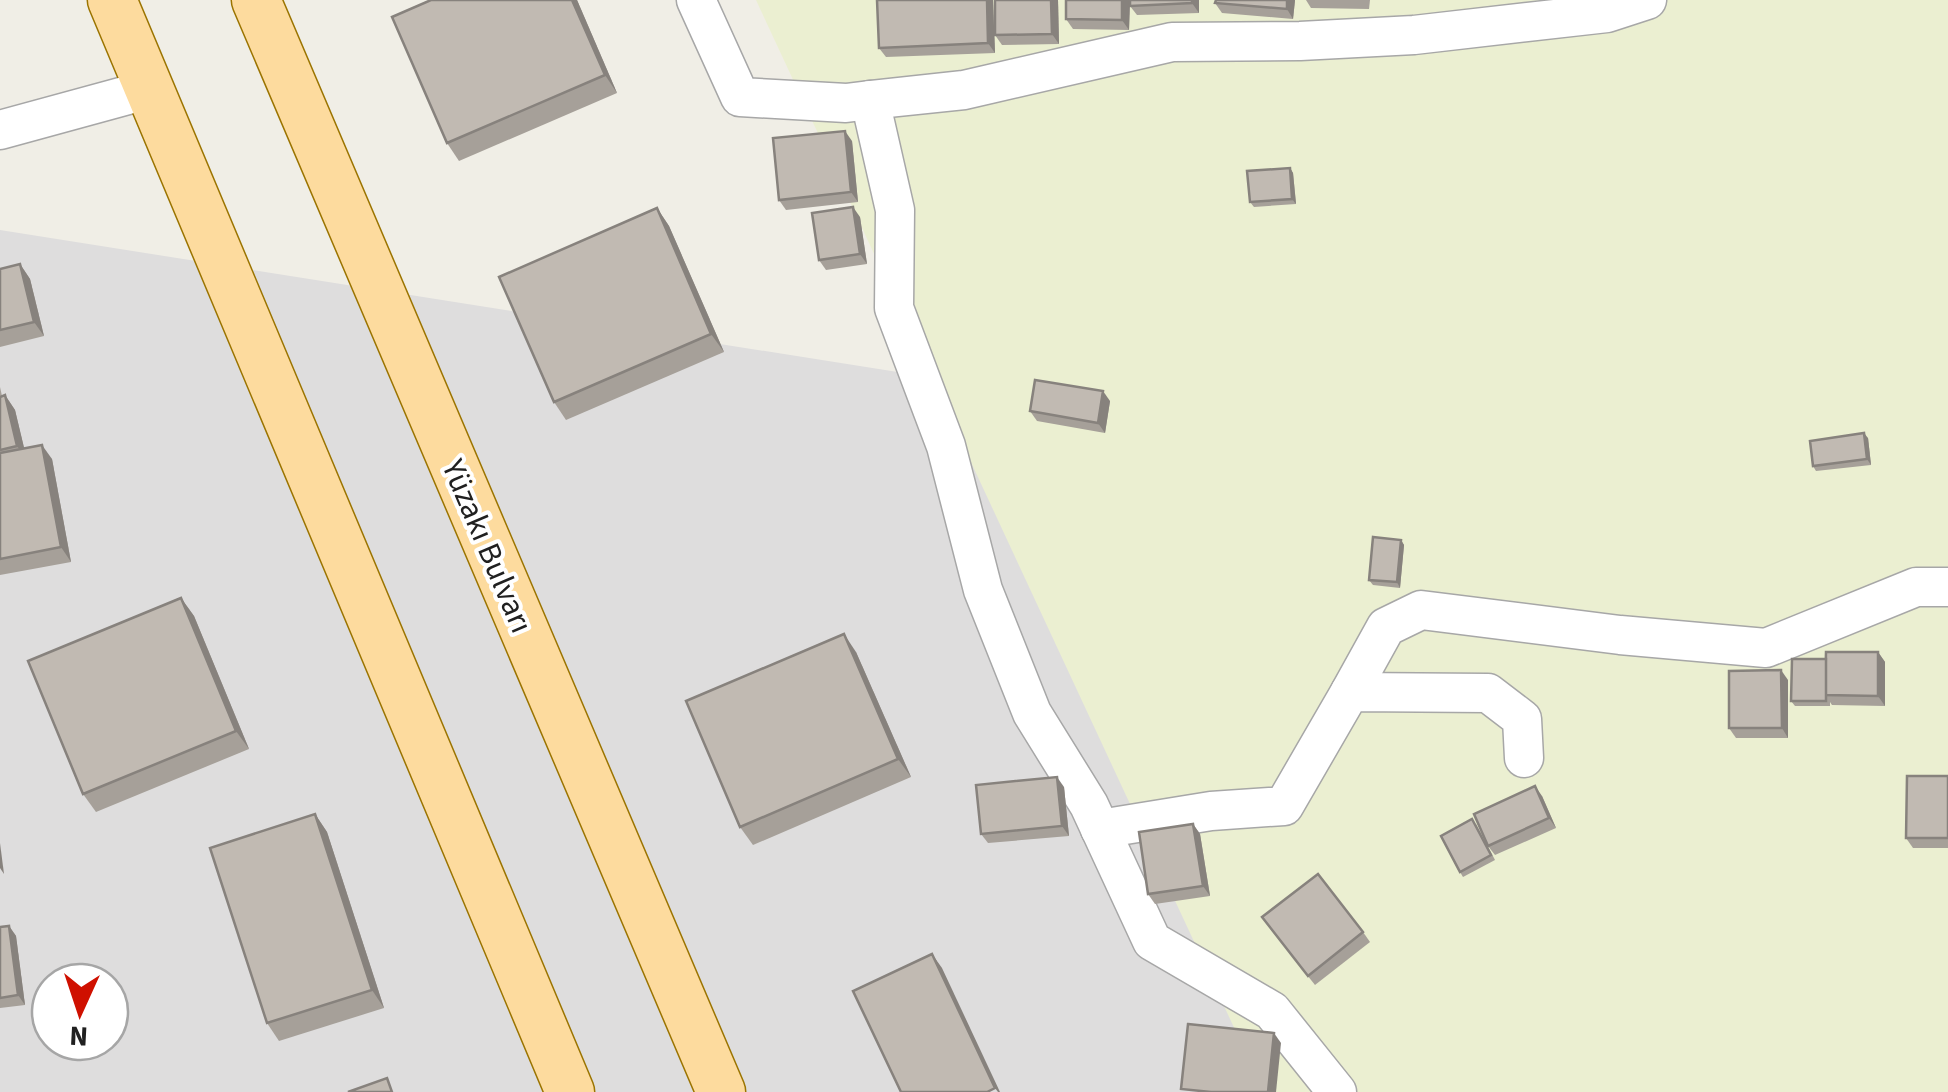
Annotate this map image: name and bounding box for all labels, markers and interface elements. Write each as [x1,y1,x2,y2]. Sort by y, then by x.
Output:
street label: Yüzakı Bulvarı [429,452,544,640]
north arrow [30,962,130,1062]
text: N [68,1016,89,1056]

